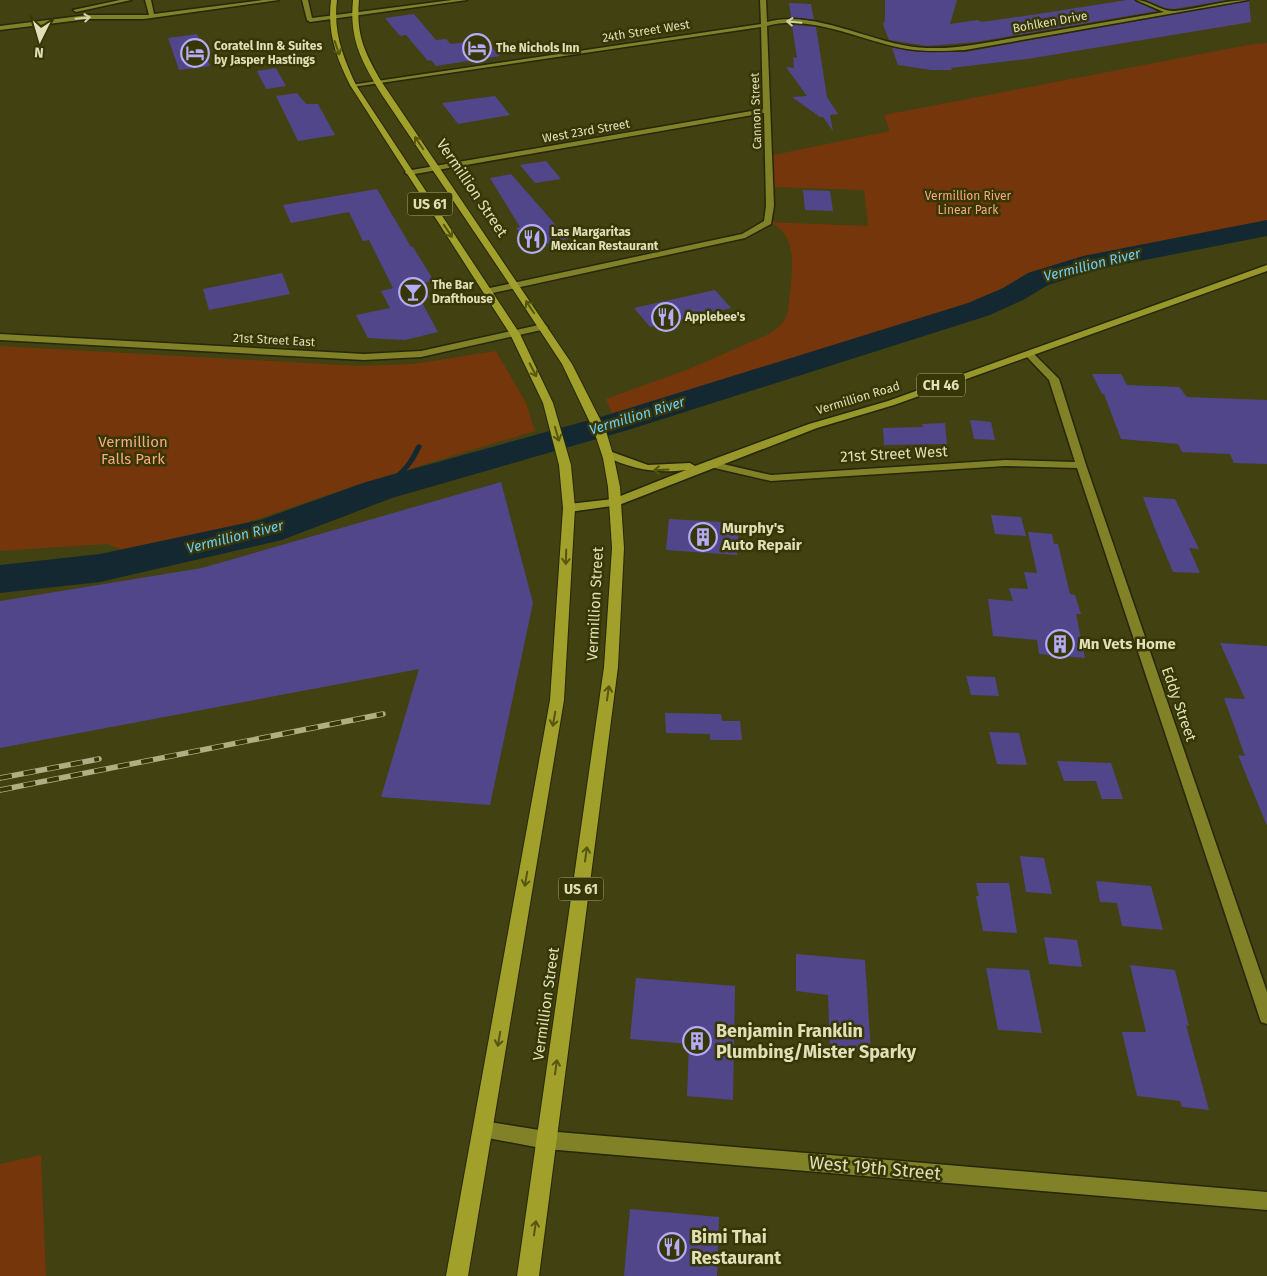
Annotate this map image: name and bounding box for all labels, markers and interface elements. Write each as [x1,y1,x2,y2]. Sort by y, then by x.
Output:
street label: Bohlken Drive [1011,9,1089,35]
one-way arrow [75,13,91,23]
north arrow [15,15,65,65]
street label: 24th Street West [601,17,691,45]
one-way arrow [787,17,803,27]
hotel icon: The Nichols Inn [462,33,492,63]
hotel icon: Coratel Inn & Suites by Jasper Hastings [180,38,210,68]
place label: Coratel Inn & Suites by Jasper Hastings [214,39,322,67]
one-way arrow [333,40,342,55]
place label: The Nichols Inn [496,41,580,55]
text: N [34,44,44,61]
street label: Cannon Street [748,72,764,150]
street label: West 23rd Street [541,116,631,146]
street label: Vermillion Street [433,136,512,241]
one-way arrow [414,137,424,151]
park label: Vermillion River Linear Park [925,189,1012,217]
road number: US 61 [408,192,452,215]
one-way arrow [443,224,453,238]
restaurant icon: Las Margaritas Mexican Restaurant [517,224,547,254]
place label: Las Margaritas Mexican Restaurant [551,225,659,253]
water label: Vermillion River [1042,245,1143,285]
bar icon: The Bar Drafthouse [398,277,428,307]
place label: The Bar Drafthouse [432,278,493,306]
one-way arrow [525,300,535,314]
restaurant icon: Applebee's [651,302,681,332]
place label: Applebee's [684,310,746,324]
street label: 21st Street East [233,331,316,349]
one-way arrow [528,362,538,377]
road number: CH 46 [917,374,965,396]
street label: Vermillion Road [815,379,901,417]
water label: Vermillion River [587,393,688,439]
one-way arrow [552,425,562,441]
park label: Vermillion Falls Park [98,433,168,468]
street label: 21st Street West [840,442,949,466]
one-way arrow [654,465,670,474]
water label: Vermillion River [185,517,286,557]
place label: Murphy's Auto Repair [721,519,803,554]
building icon: Murphy's Auto Repair [688,522,718,552]
street label: Vermillion Street [583,546,607,662]
one-way arrow [562,548,571,564]
building icon: Mn Vets Home [1045,629,1075,659]
place label: Mn Vets Home [1079,635,1176,653]
street label: Eddy Street [1158,664,1200,744]
one-way arrow [603,685,613,701]
one-way arrow [548,710,558,726]
one-way arrow [581,846,591,862]
one-way arrow [521,870,531,886]
road number: US 61 [558,878,604,901]
street label: Vermillion Street [529,946,563,1062]
place label: Benjamin Franklin Plumbing/Mister Sparky [716,1020,917,1063]
building icon: Benjamin Franklin Plumbing/Mister Sparky [682,1026,712,1056]
one-way arrow [493,1030,503,1046]
one-way arrow [552,1059,562,1075]
street label: West 19th Street [808,1151,942,1185]
one-way arrow [530,1220,540,1236]
place label: Bimi Thai Restaurant [691,1226,782,1269]
restaurant icon: Bimi Thai Restaurant [657,1232,687,1262]

